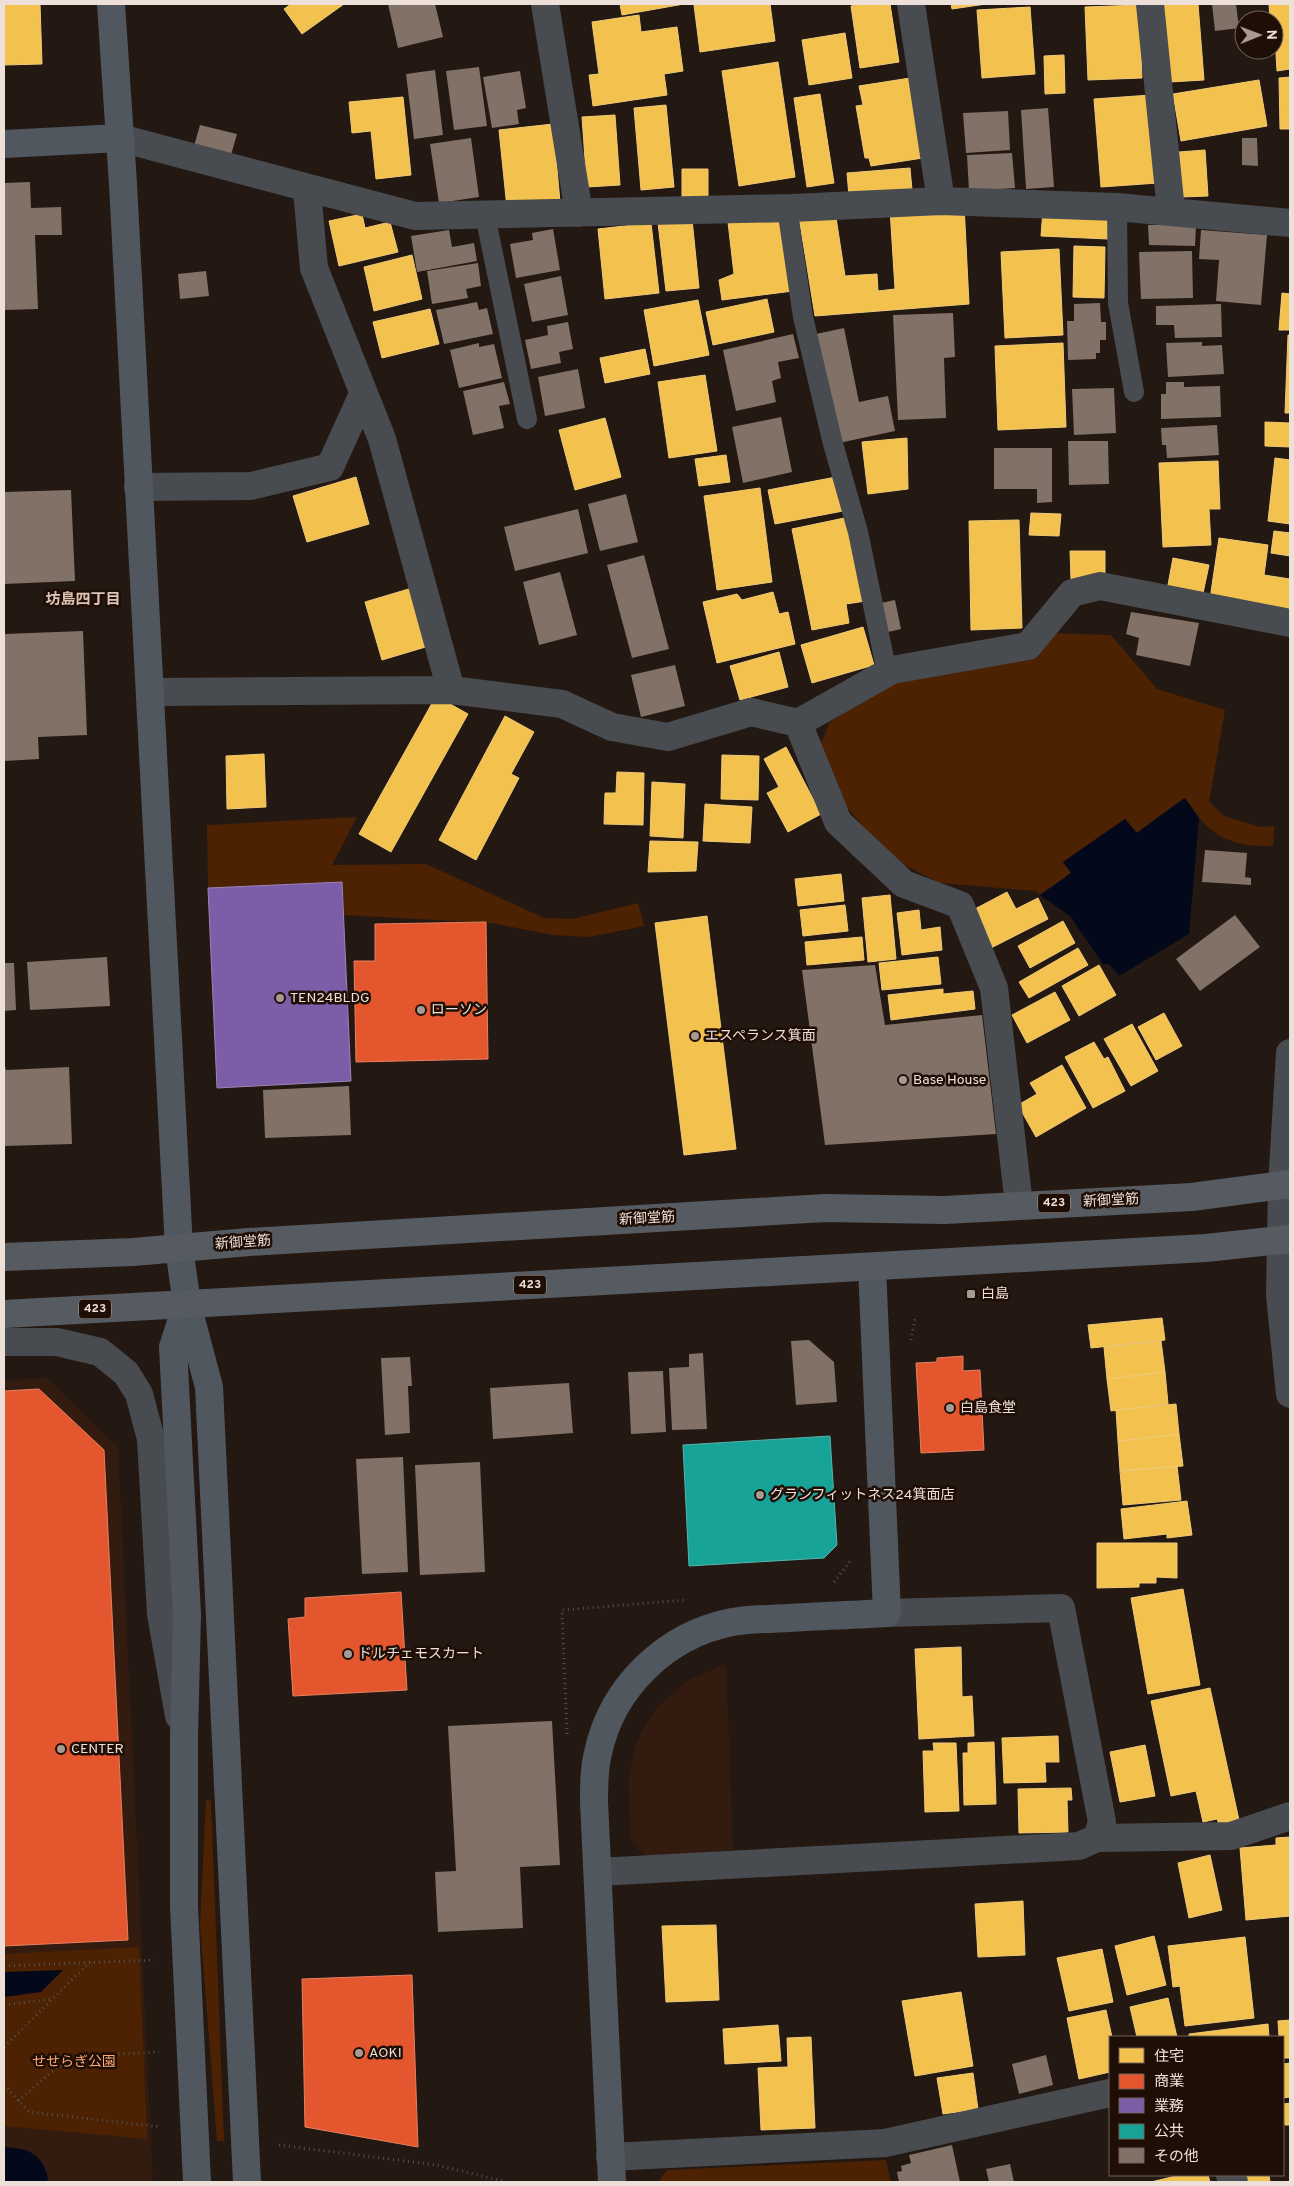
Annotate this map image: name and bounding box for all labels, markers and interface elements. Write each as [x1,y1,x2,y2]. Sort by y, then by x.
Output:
north arrow [1234,10,1284,60]
text: N [1262,30,1279,40]
district label: 坊島四丁目 [45,590,121,610]
place label: TEN24BLDG [290,990,370,1007]
marker: TEN24BLDG [274,992,286,1004]
place label: ローソン [431,1002,487,1019]
marker: ローソン [415,1004,427,1016]
place label: エスペランス箕面 [705,1027,816,1045]
marker: エスペランス箕面 [689,1030,701,1042]
place label: Base House [913,1072,986,1089]
marker: Base House [897,1074,909,1086]
street label: 新御堂筋 [1083,1190,1139,1211]
road number: 423 [1038,1194,1070,1212]
street label: 新御堂筋 [619,1208,675,1229]
street label: 新御堂筋 [214,1232,272,1253]
road number: 423 [514,1276,546,1294]
place label: 白島 [981,1286,1009,1303]
marker: 白島 [965,1288,977,1300]
road number: 423 [79,1300,111,1318]
place label: 白島食堂 [960,1400,1016,1417]
marker: 白島食堂 [944,1402,956,1414]
place label: グランフィットネス24箕面店 [770,1486,954,1504]
marker: グランフィットネス24箕面店 [754,1489,766,1501]
place label: ドルチェモスカート [358,1646,484,1663]
marker: ドルチェモスカート [342,1648,354,1660]
place label: CENTER [71,1741,124,1758]
marker: CENTER [55,1743,67,1755]
legend [1109,2036,1284,2176]
place label: AOKI [369,2045,402,2062]
marker: AOKI [353,2047,365,2059]
text: 住宅 [1154,2048,1184,2067]
park label: せせらぎ公園 [32,2054,116,2071]
text: 商業 [1154,2073,1184,2092]
text: 業務 [1154,2098,1184,2117]
text: 公共 [1154,2123,1184,2142]
text: その他 [1154,2148,1199,2167]

